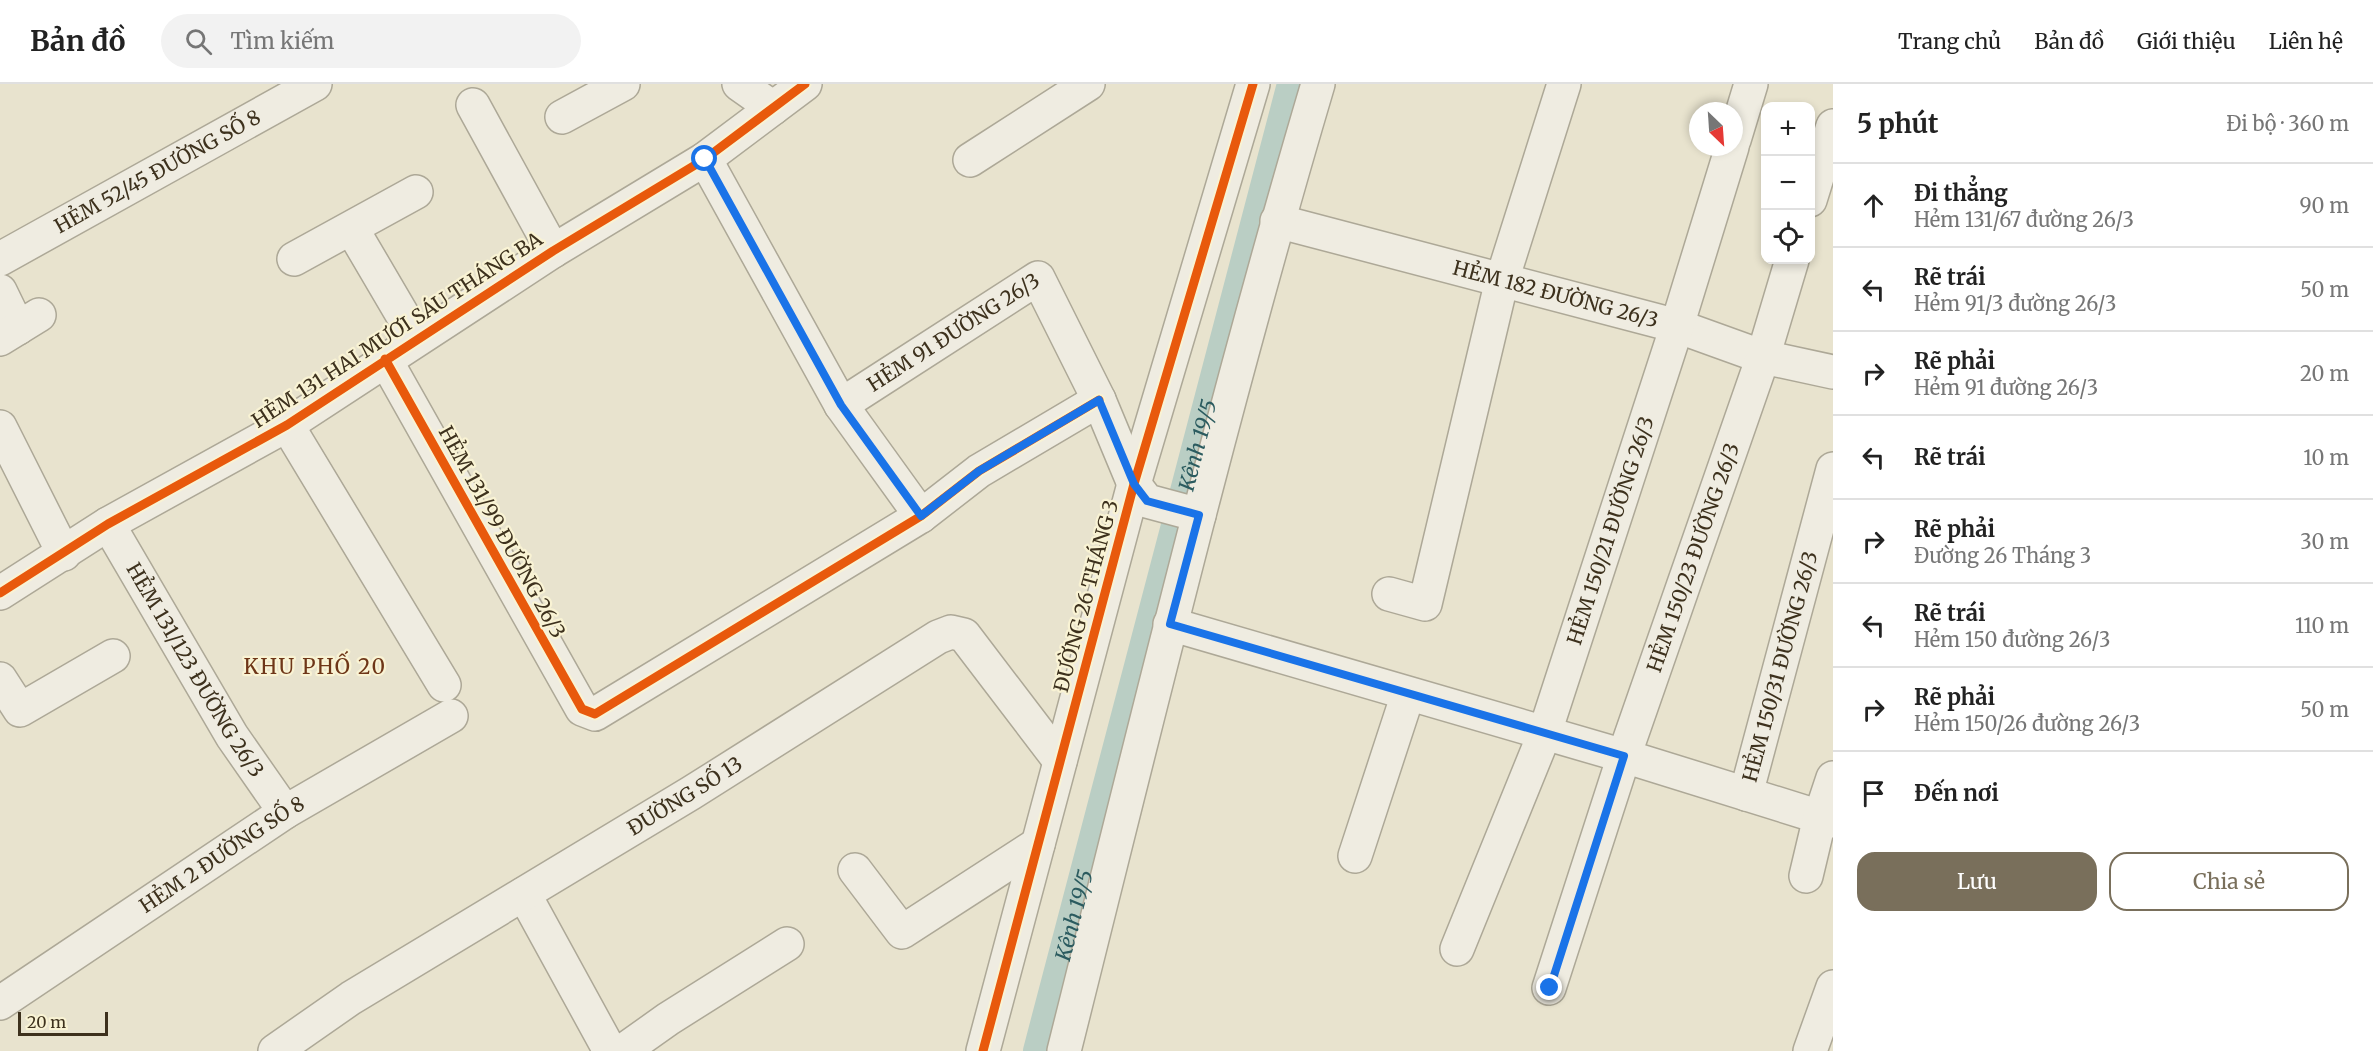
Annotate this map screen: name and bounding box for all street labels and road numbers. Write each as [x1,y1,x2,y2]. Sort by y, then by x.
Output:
street label: HẺM 52/45 ĐƯỜNG SỐ 8 [50,104,265,238]
street label: HẺM 131 HAI MƯƠI SÁU THÁNG BA [246,224,547,433]
street label: HẺM 182 ĐƯỜNG 26/3 [1450,255,1661,333]
street label: HẺM 91 ĐƯỜNG 26/3 [863,267,1044,397]
street label: HẺM 150/21 ĐƯỜNG 26/3 [1561,413,1659,648]
street label: HẺM 131/99 ĐƯỜNG 26/3 [434,420,573,642]
street label: HẺM 150/23 ĐƯỜNG 26/3 [1641,439,1744,675]
street label: ĐƯỜNG 26 THÁNG 3 [1046,496,1123,695]
street label: HẺM 150/31 ĐƯỜNG 26/3 [1737,548,1823,785]
street label: HẺM 131/123 ĐƯỜNG 26/3 [121,558,270,782]
street label: ĐƯỜNG SỐ 13 [623,751,747,840]
street label: HẺM 2 ĐƯỜNG SỐ 8 [134,791,309,918]

